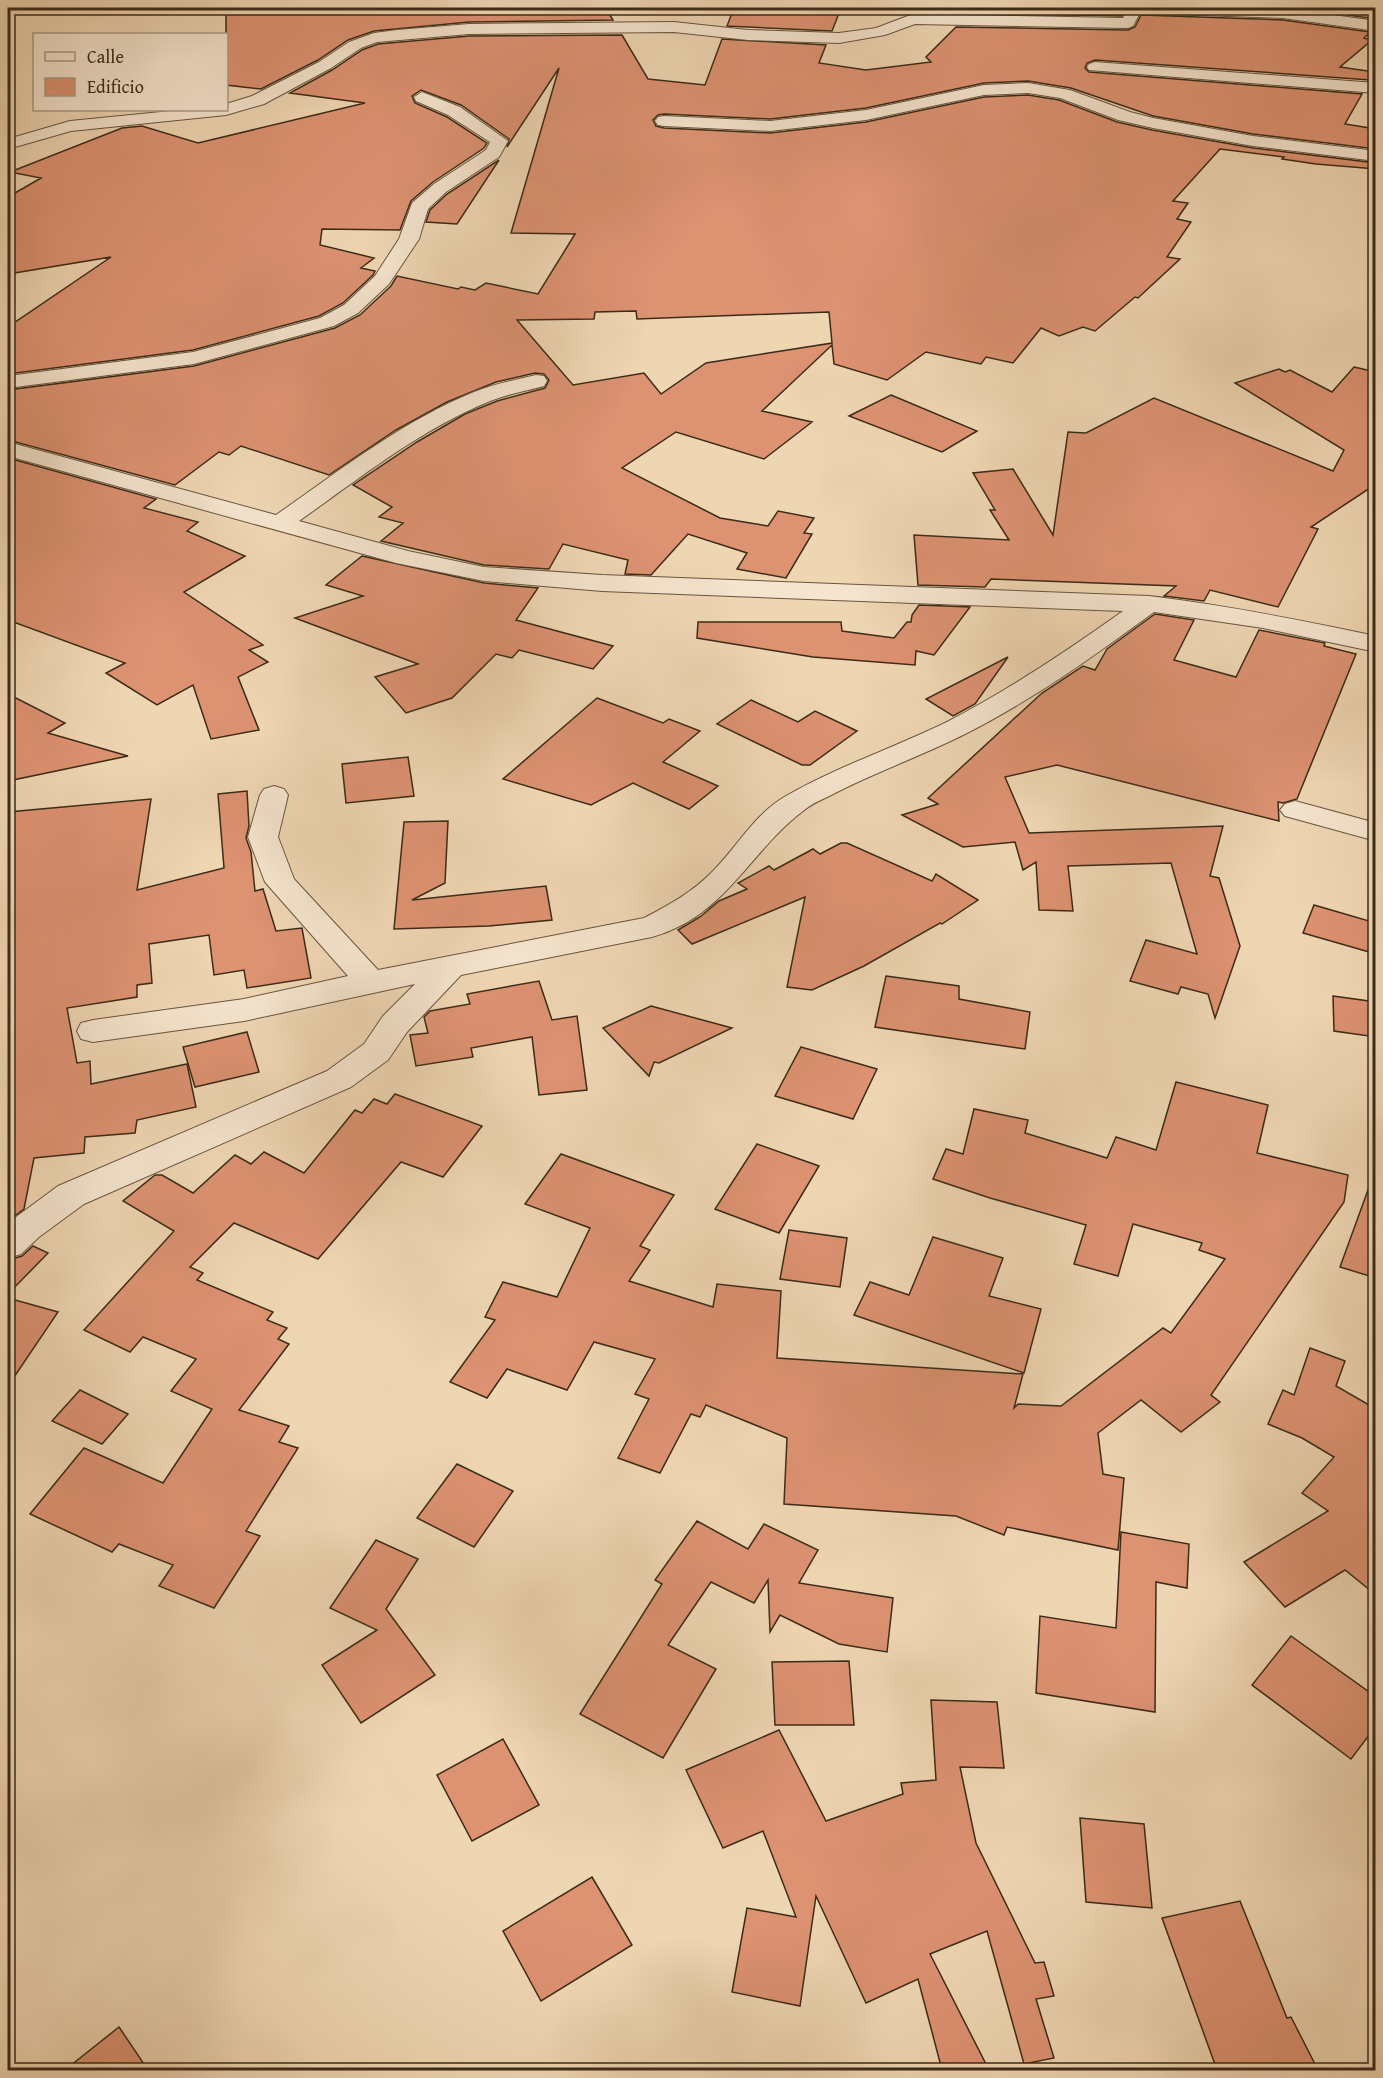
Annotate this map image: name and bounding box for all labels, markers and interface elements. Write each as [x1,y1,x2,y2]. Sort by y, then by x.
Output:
legend [33,33,228,111]
text: Calle [87,43,124,70]
text: Edificio [87,73,144,100]

